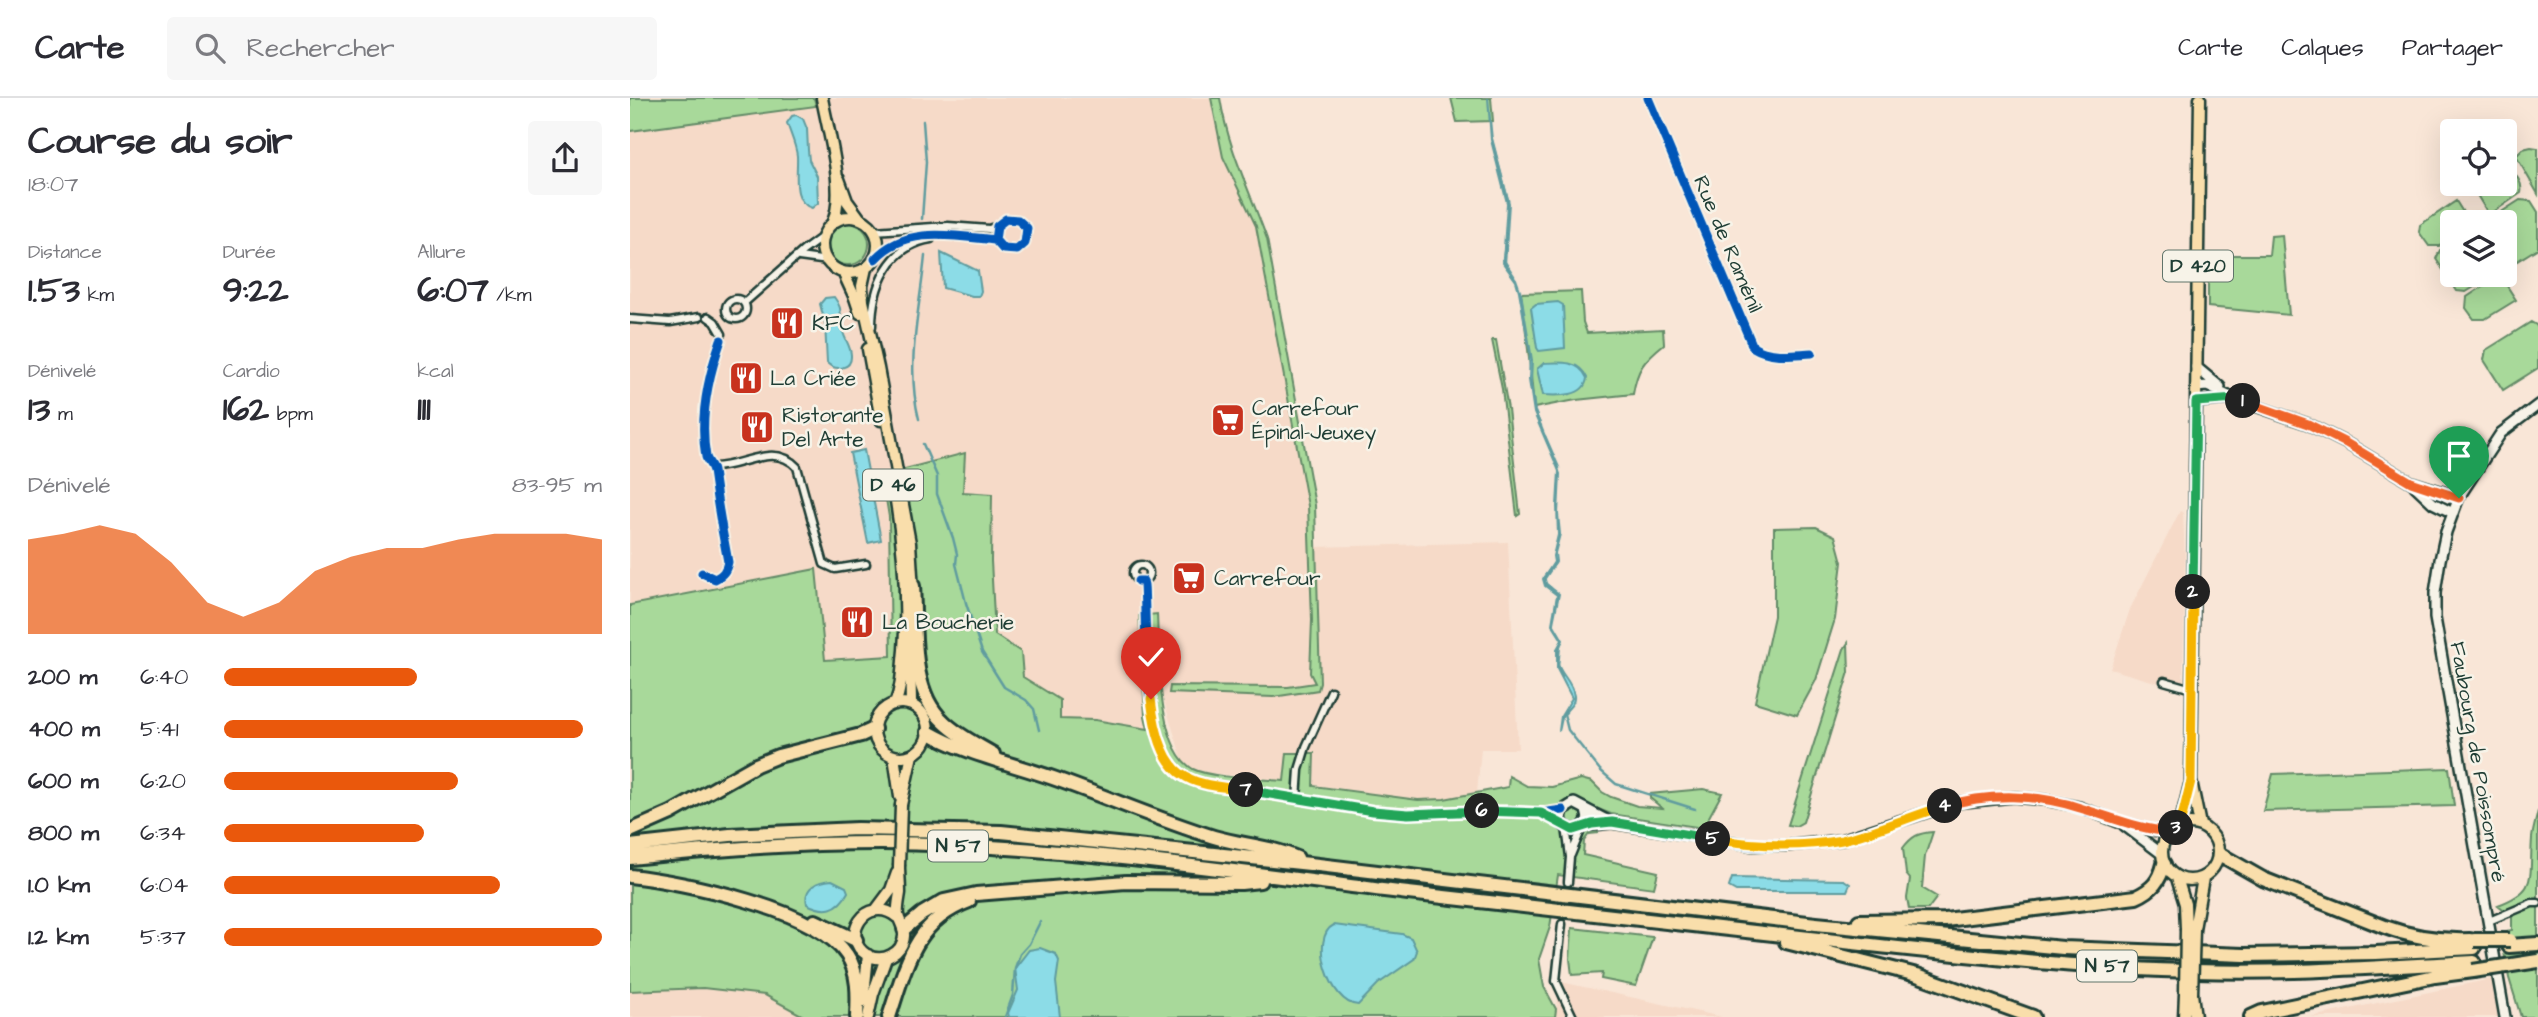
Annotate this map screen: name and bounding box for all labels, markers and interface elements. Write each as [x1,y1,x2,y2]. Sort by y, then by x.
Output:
search box [167,17,657,80]
text: Carte [35,25,125,71]
icon: search [191,29,229,67]
text: Rechercher [247,30,395,66]
text: Carte [2178,31,2243,65]
text: Calques [2281,31,2364,65]
text: Partager [2402,31,2503,65]
text: Course du soir [28,116,293,168]
map controls [2440,119,2517,287]
button: locate [2440,119,2517,196]
button: share [528,121,602,195]
text: 18:07 [28,168,78,200]
street label: Rue de Raménil [1686,171,1770,317]
button: layers [2440,210,2517,287]
text: Distance [28,239,102,266]
text: Durée [223,239,276,266]
text: Allure [417,239,466,266]
road number: D 420 [2163,250,2233,282]
text: 1.53 [28,266,80,315]
text: 9:22 [223,266,289,315]
text: 6:07 [417,266,489,315]
text: km [80,282,114,309]
text: /km [489,282,531,309]
restaurant icon: KFC [768,304,806,342]
place label: KFC [812,309,854,338]
text: Dénivelé [28,358,96,385]
text: Cardio [223,358,280,385]
text: kcal [417,358,454,385]
restaurant icon: La Criée [727,359,765,397]
place label: La Criée [770,364,856,393]
pin: 1 [2226,384,2260,418]
text: 13 [28,385,50,434]
text: 162 [223,385,269,434]
text: 111 [417,385,431,434]
text: 1 [2241,387,2244,414]
place label: Carrefour Épinal-Jeuxey [1252,394,1377,449]
text: m [50,401,73,428]
text: bpm [269,401,313,428]
place label: Ristorante Del Arte [782,401,884,454]
supermarket icon: Carrefour Épinal-Jeuxey [1209,401,1247,439]
restaurant icon: Ristorante Del Arte [738,408,776,446]
pin [2429,426,2489,498]
icon: arrive [2440,437,2478,475]
text: Dénivelé [28,469,111,501]
text: 83–95 m [512,469,602,501]
road number: D 46 [863,470,923,500]
supermarket icon: Carrefour [1170,559,1208,597]
place label: Carrefour [1214,564,1321,593]
pin: 2 [2176,574,2210,610]
text: 2 [2187,578,2198,605]
restaurant icon: La Boucherie [838,603,876,641]
place label: La Boucherie [882,608,1014,637]
pin [1121,627,1181,699]
icon: check [1132,638,1170,676]
street label: Faubourg de Poissompré [2441,639,2513,885]
text: 200 m [28,661,97,693]
text: 6:40 [140,661,188,693]
text: 400 m [28,713,100,745]
text: 5:41 [140,713,179,745]
text: 600 m [28,765,99,797]
text: 6:20 [140,765,186,797]
pin: 7 [1228,772,1264,808]
text: 7 [1240,776,1251,803]
pin: 4 [1928,788,1962,824]
text: 4 [1938,792,1951,819]
pin: 6 [1464,794,1500,828]
text: 6 [1476,797,1487,824]
pin: 3 [2158,810,2194,846]
text: 3 [2171,814,2180,841]
text: 800 m [28,817,99,849]
text: 6:34 [140,817,186,849]
pin: 5 [1696,822,1730,856]
text: 5 [1706,825,1719,852]
road number: N 57 [928,831,988,862]
text: 1.0 km [28,869,90,901]
text: 6:04 [140,869,188,901]
text: 1.2 km [28,921,89,953]
text: 5:37 [140,921,186,953]
road number: N 57 [2077,950,2137,982]

